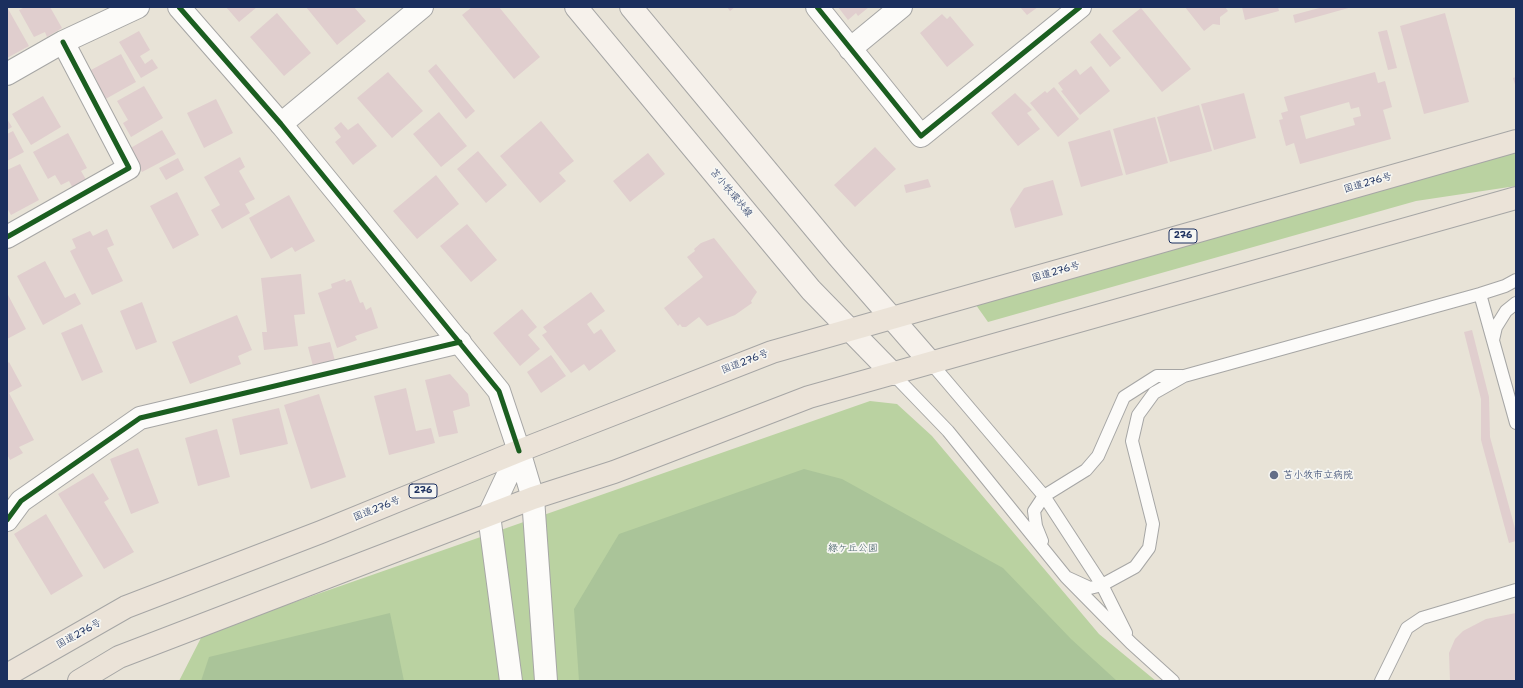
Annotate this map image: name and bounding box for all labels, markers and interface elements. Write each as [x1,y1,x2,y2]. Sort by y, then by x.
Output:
street label: 苫小牧環状線 [707,166,755,220]
street label: 国道276号 [1342,170,1394,196]
road number: 276 [1169,229,1197,243]
street label: 国道276号 [1030,259,1082,285]
street label: 国道276号 [720,347,770,377]
marker: 苫小牧市立病院 [1268,469,1280,481]
place label: 苫小牧市立病院 [1283,469,1353,481]
road number: 276 [409,484,437,498]
street label: 国道276号 [352,494,402,524]
park label: 緑ケ丘公園 [828,542,878,554]
street label: 国道276号 [54,617,104,651]

